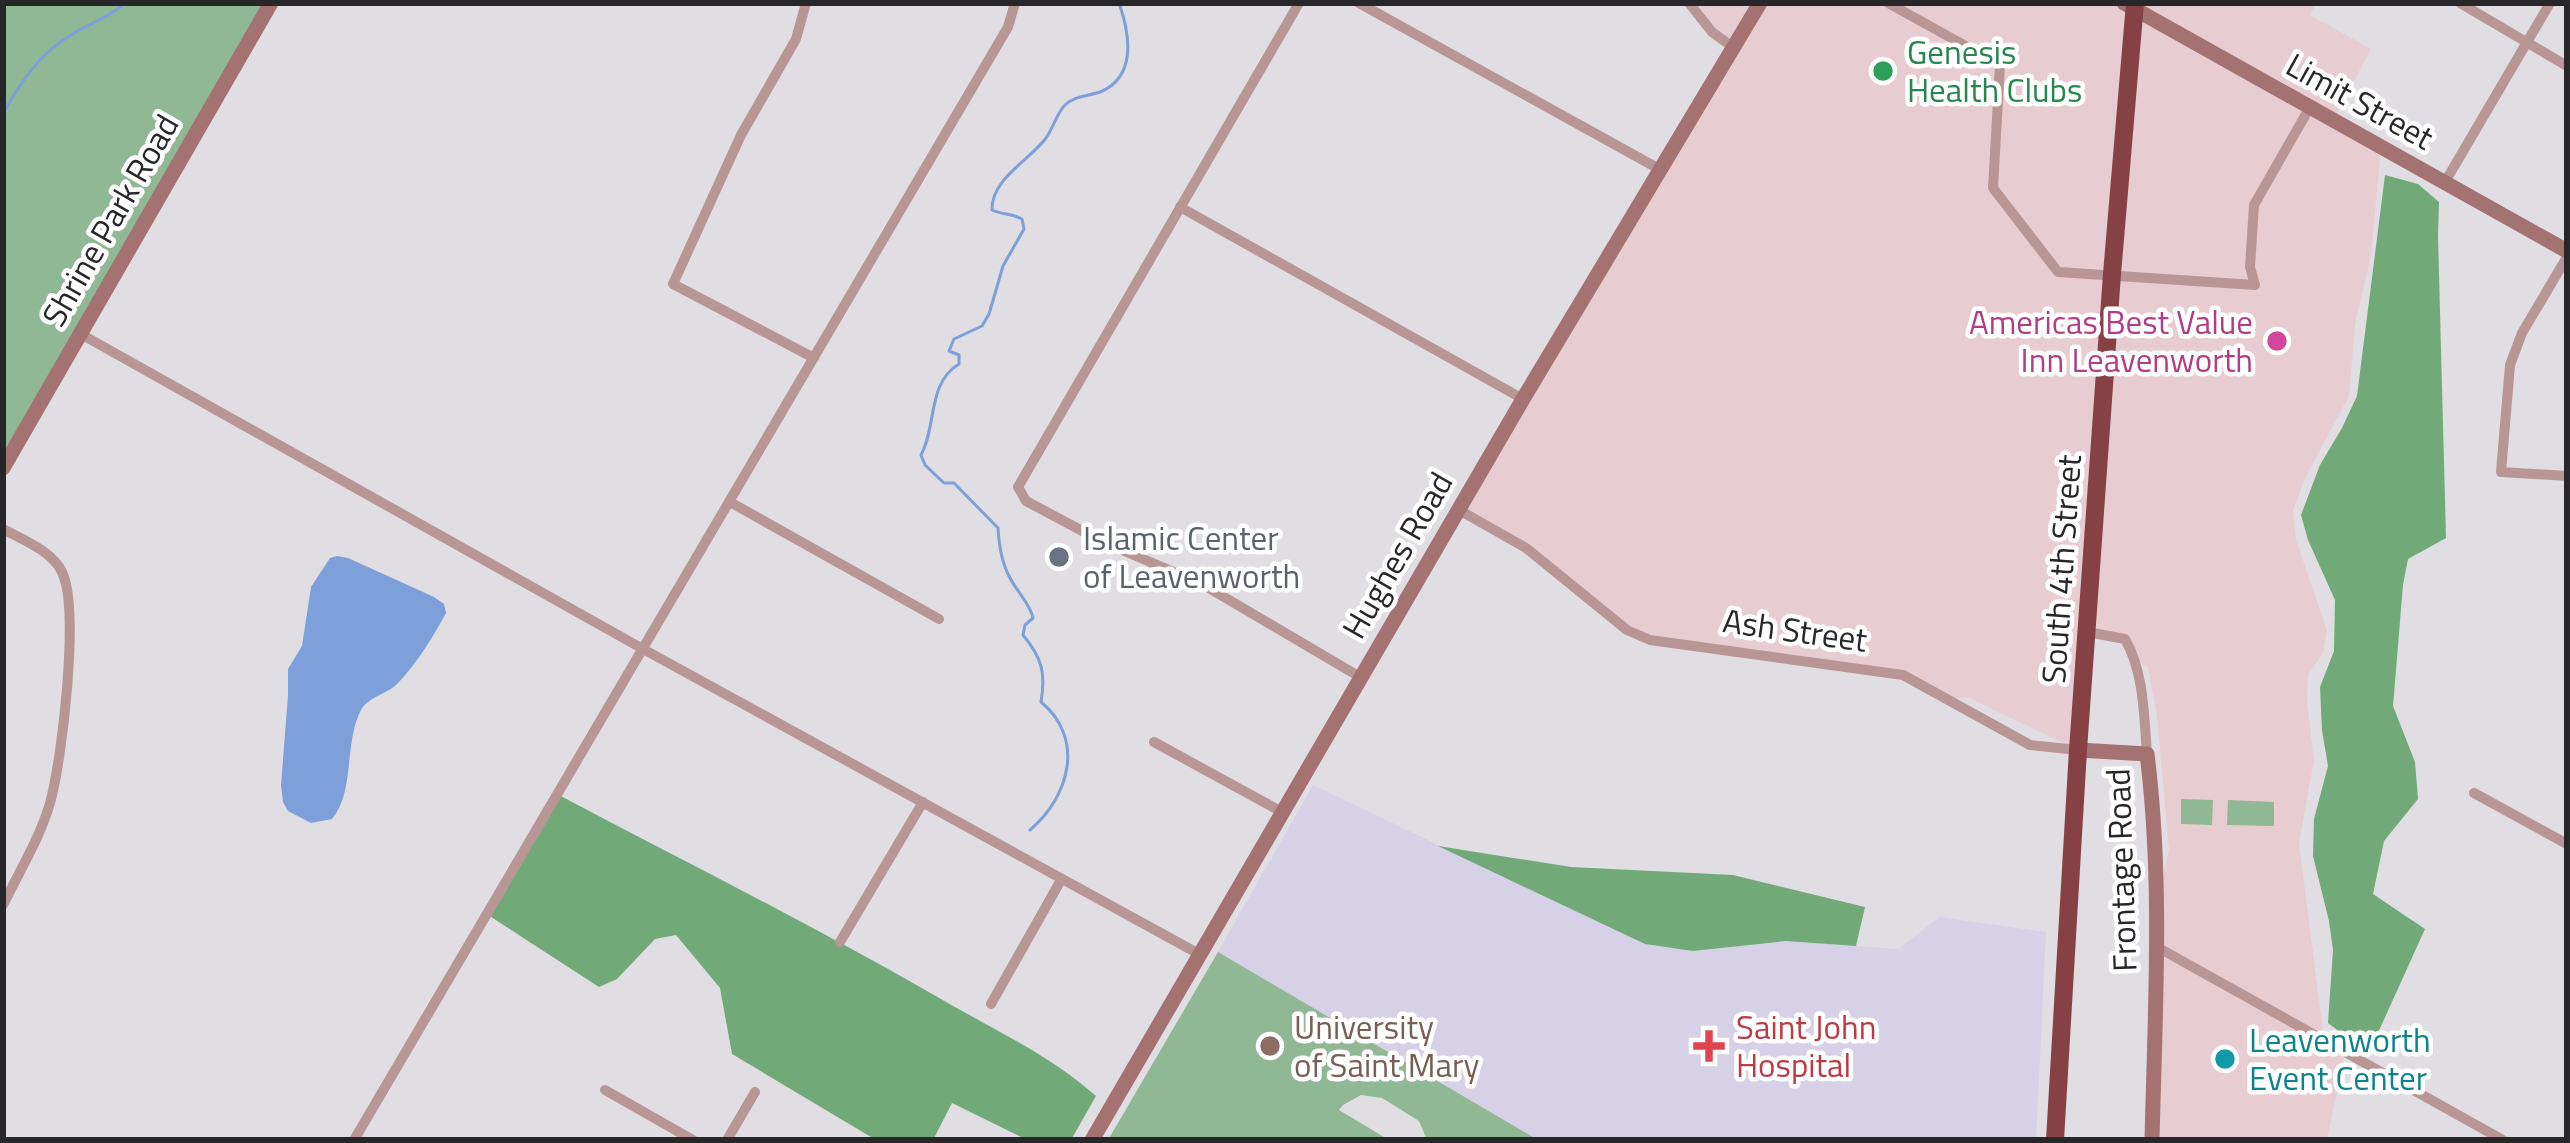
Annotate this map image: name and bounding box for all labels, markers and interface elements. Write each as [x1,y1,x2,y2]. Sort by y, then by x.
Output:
place label: Genesis Health Clubs [1907,27,2082,115]
street label: Limit Street [2277,40,2443,162]
marker: Genesis Health Clubs [1870,58,1896,84]
street label: Shrine Park Road [29,105,191,335]
place label: Americas Best Value Inn Leavenworth [1969,297,2253,385]
marker: Americas Best Value Inn Leavenworth [2264,328,2290,354]
street label: South 4th Street [2028,452,2094,685]
street label: Hughes Road [1329,462,1465,648]
place label: Islamic Center of Leavenworth [1083,513,1300,601]
marker: Islamic Center of Leavenworth [1046,544,1072,570]
street label: Ash Street [1720,595,1871,665]
street label: Frontage Road [2092,768,2150,972]
place label: University of Saint Mary [1294,1002,1479,1090]
place label: Saint John Hospital [1736,1002,1876,1090]
place label: Leavenworth Event Center [2249,1015,2431,1103]
marker: Saint John Hospital [1693,1030,1725,1062]
marker: University of Saint Mary [1257,1033,1283,1059]
marker: Leavenworth Event Center [2212,1046,2238,1072]

